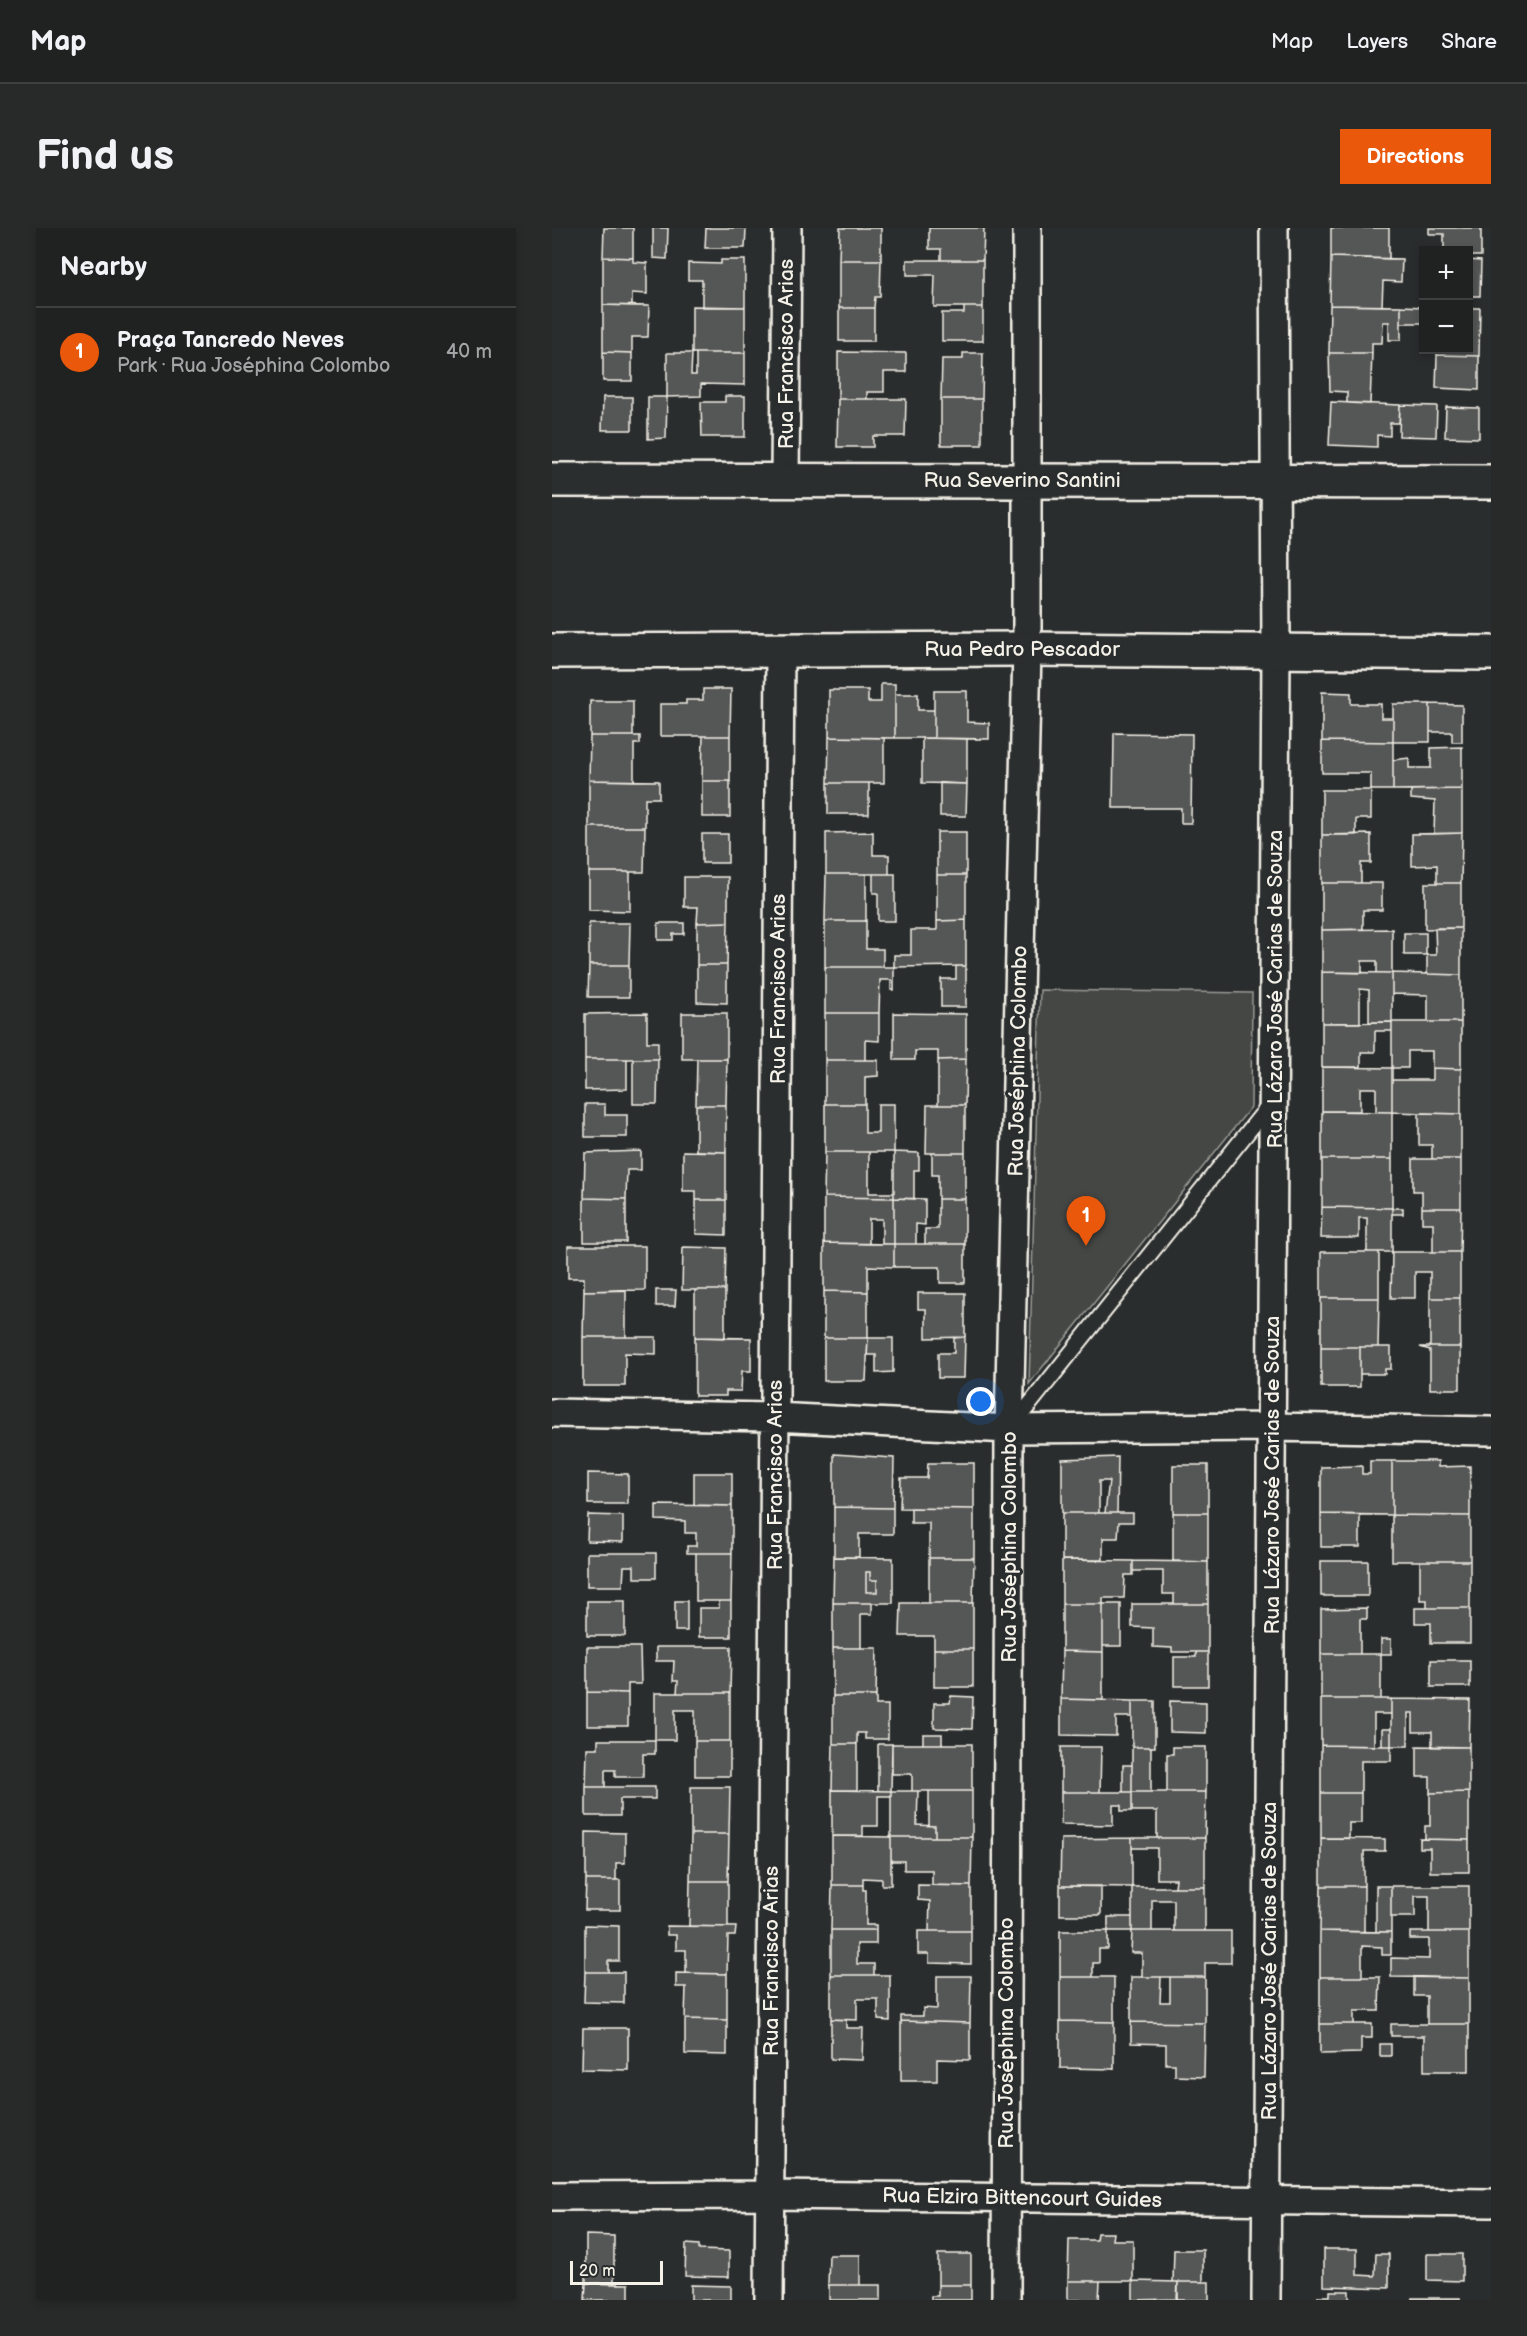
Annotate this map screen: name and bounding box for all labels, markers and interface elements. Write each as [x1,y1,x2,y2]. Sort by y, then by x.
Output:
text: Map [30,25,86,58]
text: Map [1271,29,1313,54]
text: Layers [1346,29,1408,54]
text: Share [1441,29,1497,54]
button: Directions [1340,129,1491,184]
text: Find us [36,131,174,182]
map controls [1419,246,1473,354]
button: + [1419,246,1473,300]
text: Nearby [60,252,147,283]
street label: Rua Francisco Arias [774,259,799,449]
button: − [1419,300,1473,354]
text: Praça Tancredo Neves [117,327,344,354]
text: 1 [75,340,84,364]
text: 40 m [446,340,492,364]
text: Park · Rua Joséphina Colombo [117,354,390,378]
street label: Rua Severino Santini [923,468,1121,493]
street label: Rua Pedro Pescador [924,637,1120,662]
street label: Rua Lázaro José Carias de Souza [1263,830,1288,1148]
street label: Rua Francisco Arias [766,894,791,1084]
street label: Rua Joséphina Colombo [1003,945,1033,1177]
pin: 1 [1066,1196,1106,1246]
street label: Rua Lázaro José Carias de Souza [1260,1316,1285,1634]
street label: Rua Francisco Arias [763,1380,788,1570]
your location [966,1387,995,1416]
street label: Rua Joséphina Colombo [997,1431,1022,1663]
street label: Rua Lázaro José Carias de Souza [1257,1802,1282,2120]
street label: Rua Francisco Arias [759,1866,784,2056]
street label: Rua Joséphina Colombo [994,1917,1019,2149]
street label: Rua Elzira Bittencourt Guides [882,2183,1162,2213]
scale bar [570,2258,663,2286]
text: 20 m [579,2262,615,2281]

